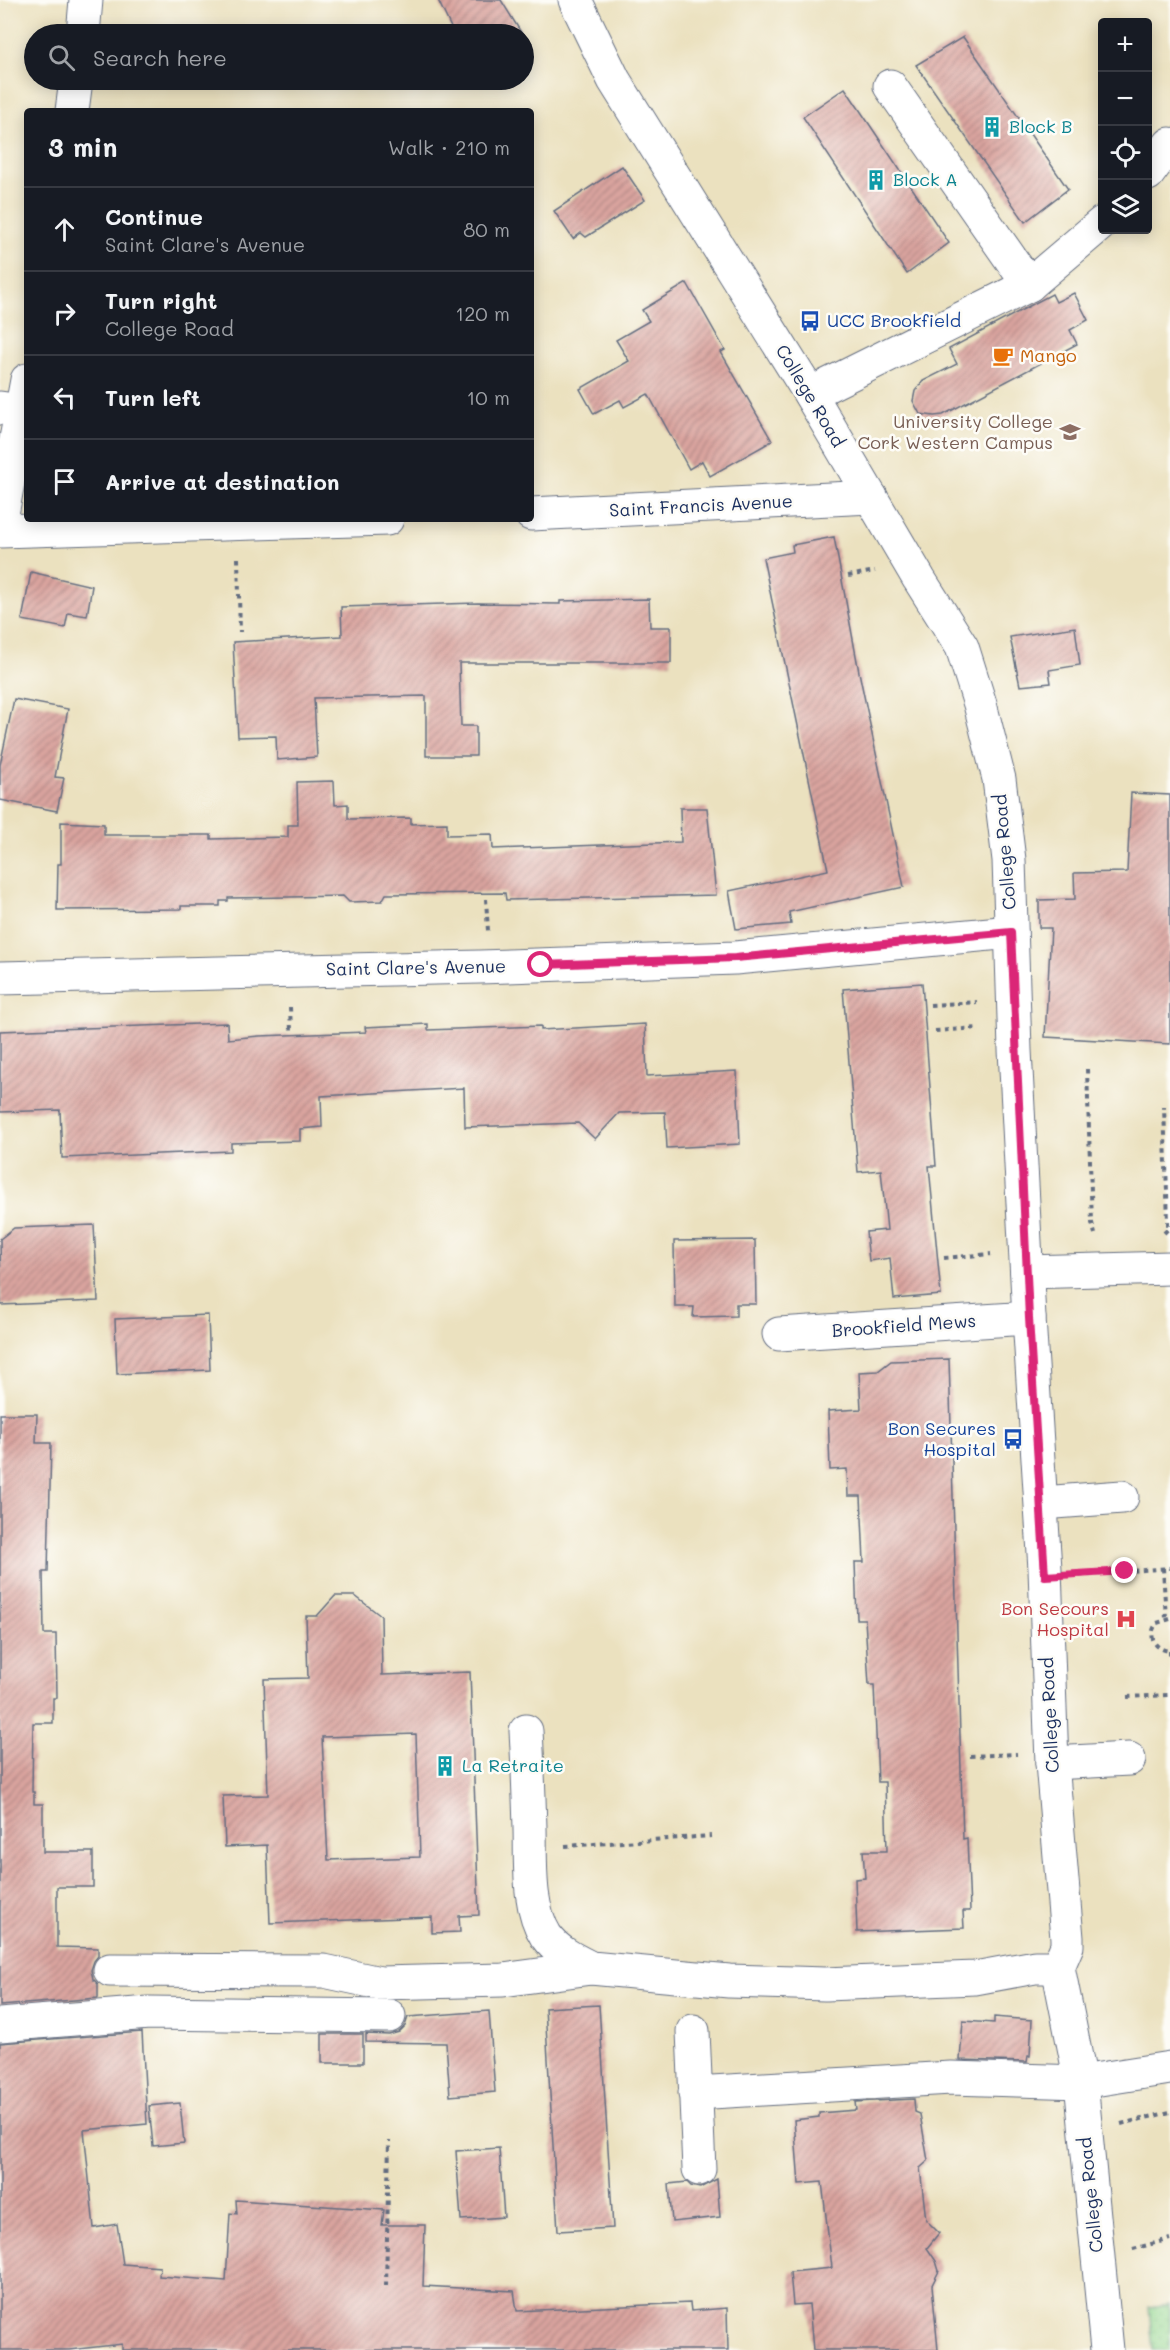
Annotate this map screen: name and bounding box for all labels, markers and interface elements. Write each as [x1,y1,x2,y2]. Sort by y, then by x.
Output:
map controls [1098,18,1152,234]
button: + [1098,18,1152,72]
search box [24,24,534,90]
icon: search [45,41,78,74]
text: Search here [93,43,227,72]
button: − [1098,72,1152,126]
place label: Block B [1009,114,1072,138]
building icon: Block B [980,115,1004,139]
button: locate [1098,126,1152,180]
text: 3 min [48,130,117,164]
text: Walk · 210 m [388,134,510,160]
place label: Block A [893,167,958,191]
building icon: Block A [864,168,888,192]
button: layers [1098,180,1152,234]
text: Continue [105,202,203,231]
icon: ahead [48,213,81,246]
text: 80 m [463,216,510,242]
text: Saint Clare's Avenue [105,231,305,257]
text: Turn right [105,286,217,315]
icon: right [48,297,81,330]
text: 120 m [455,300,510,326]
place label: UCC Brookfield [827,308,961,332]
bus stop icon: UCC Brookfield [798,309,822,333]
text: College Road [105,315,234,341]
street label: College Road [771,340,851,451]
place label: Mango [1020,343,1077,367]
cafe icon: Mango [991,344,1015,368]
icon: left [48,381,81,414]
text: Turn left [105,383,201,412]
text: 10 m [466,384,510,410]
place label: University College Cork Western Campus [857,409,1053,454]
school or university icon: University College Cork Western Campus [1058,420,1082,444]
icon: arrive [48,465,81,498]
text: Arrive at destination [105,467,340,496]
street label: Saint Francis Avenue [609,488,793,522]
street label: College Road [987,793,1021,911]
route start [527,951,553,977]
street label: Saint Clare's Avenue [326,953,506,981]
street label: Brookfield Mews [831,1308,977,1342]
place label: Bon Secures Hospital [888,1416,996,1461]
bus stop icon: Bon Secures Hospital [1001,1427,1025,1451]
route end [1111,1557,1137,1583]
place label: Bon Secours Hospital [1001,1596,1109,1641]
hospital icon: Bon Secours Hospital [1114,1607,1138,1631]
street label: College Road [1034,1657,1064,1774]
place label: La Retraite [462,1753,564,1777]
building icon: La Retraite [433,1754,457,1778]
street label: College Road [1072,2136,1108,2254]

